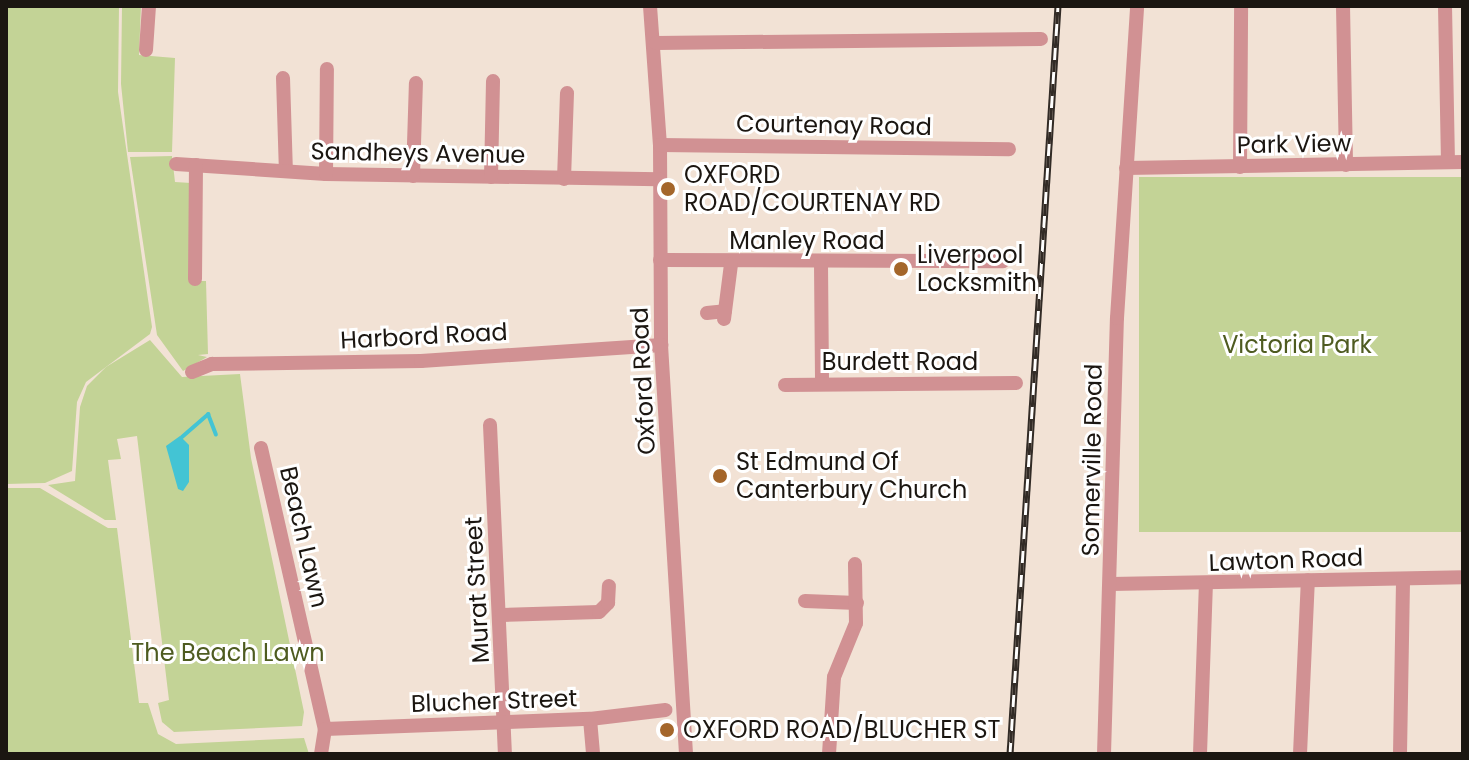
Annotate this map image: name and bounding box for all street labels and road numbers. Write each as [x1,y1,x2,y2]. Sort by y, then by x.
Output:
street label: Courtenay Road [736,109,932,141]
street label: Park View [1236,129,1352,159]
street label: Sandheys Avenue [310,137,526,169]
street label: Manley Road [729,227,885,255]
street label: Oxford Road [625,307,661,455]
street label: Harbord Road [340,317,508,355]
street label: Burdett Road [822,348,978,376]
street label: Somerville Road [1076,363,1108,557]
street label: Beach Lawn [274,464,334,610]
street label: Murat Street [459,516,495,664]
street label: Lawton Road [1208,543,1364,577]
street label: Blucher Street [410,684,578,718]

